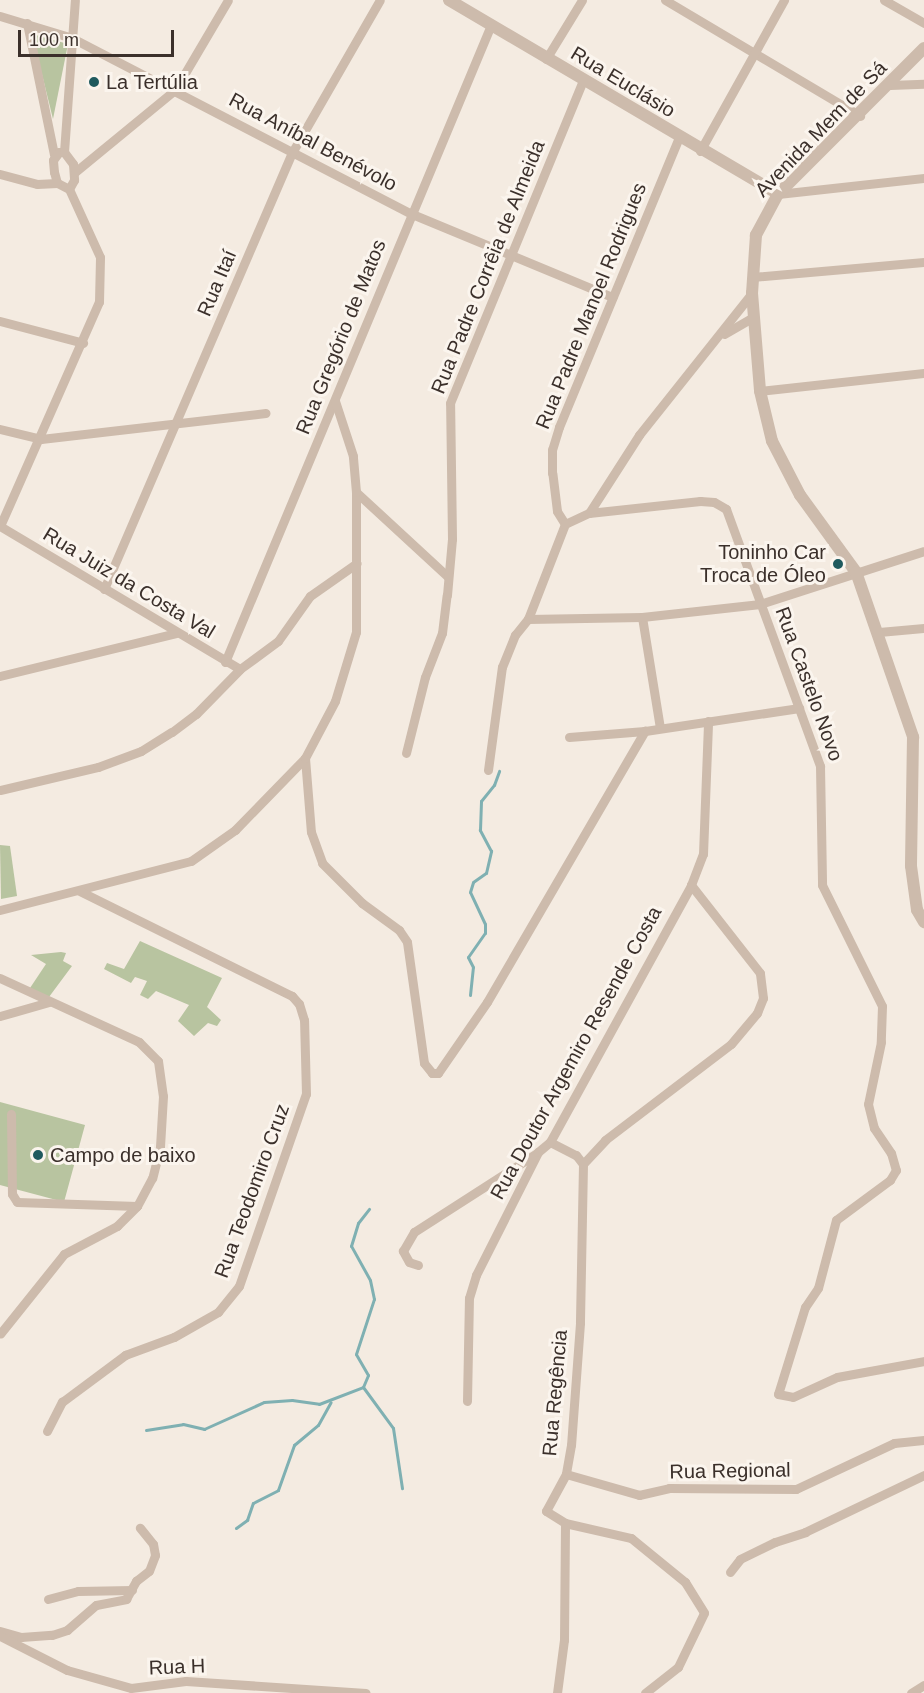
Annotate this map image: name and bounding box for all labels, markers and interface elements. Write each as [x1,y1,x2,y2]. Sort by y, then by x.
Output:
scale bar [21,18,177,56]
text: 100 m [29,30,79,50]
street label: Rua Euclásio [566,41,680,123]
street label: Avenida Mem de Sá [750,56,892,202]
place label: La Tertúlia [106,70,198,94]
marker: La Tertúlia [87,75,101,89]
street label: Rua Aníbal Benévolo [224,87,402,197]
street label: Rua Padre Corrêia de Almeida [426,136,550,398]
street label: Rua Padre Manoel Rodrigues [531,179,651,433]
street label: Rua Gregório de Matos [291,236,391,438]
street label: Rua Itaí [192,246,242,320]
street label: Rua Juiz da Costa Val [39,522,219,644]
place label: Toninho Car Troca de Óleo [700,540,826,587]
marker: Toninho Car Troca de Óleo [831,557,845,571]
street label: Rua Castelo Novo [770,604,848,764]
street label: Rua Doutor Argemiro Resende Costa [485,902,667,1204]
street label: Rua Teodomiro Cruz [209,1101,295,1281]
place label: Campo de baixo [50,1143,196,1167]
marker: Campo de baixo [31,1148,45,1162]
street label: Rua Regência [538,1329,572,1457]
street label: Rua Regional [669,1458,791,1484]
street label: Rua H [148,1654,206,1680]

